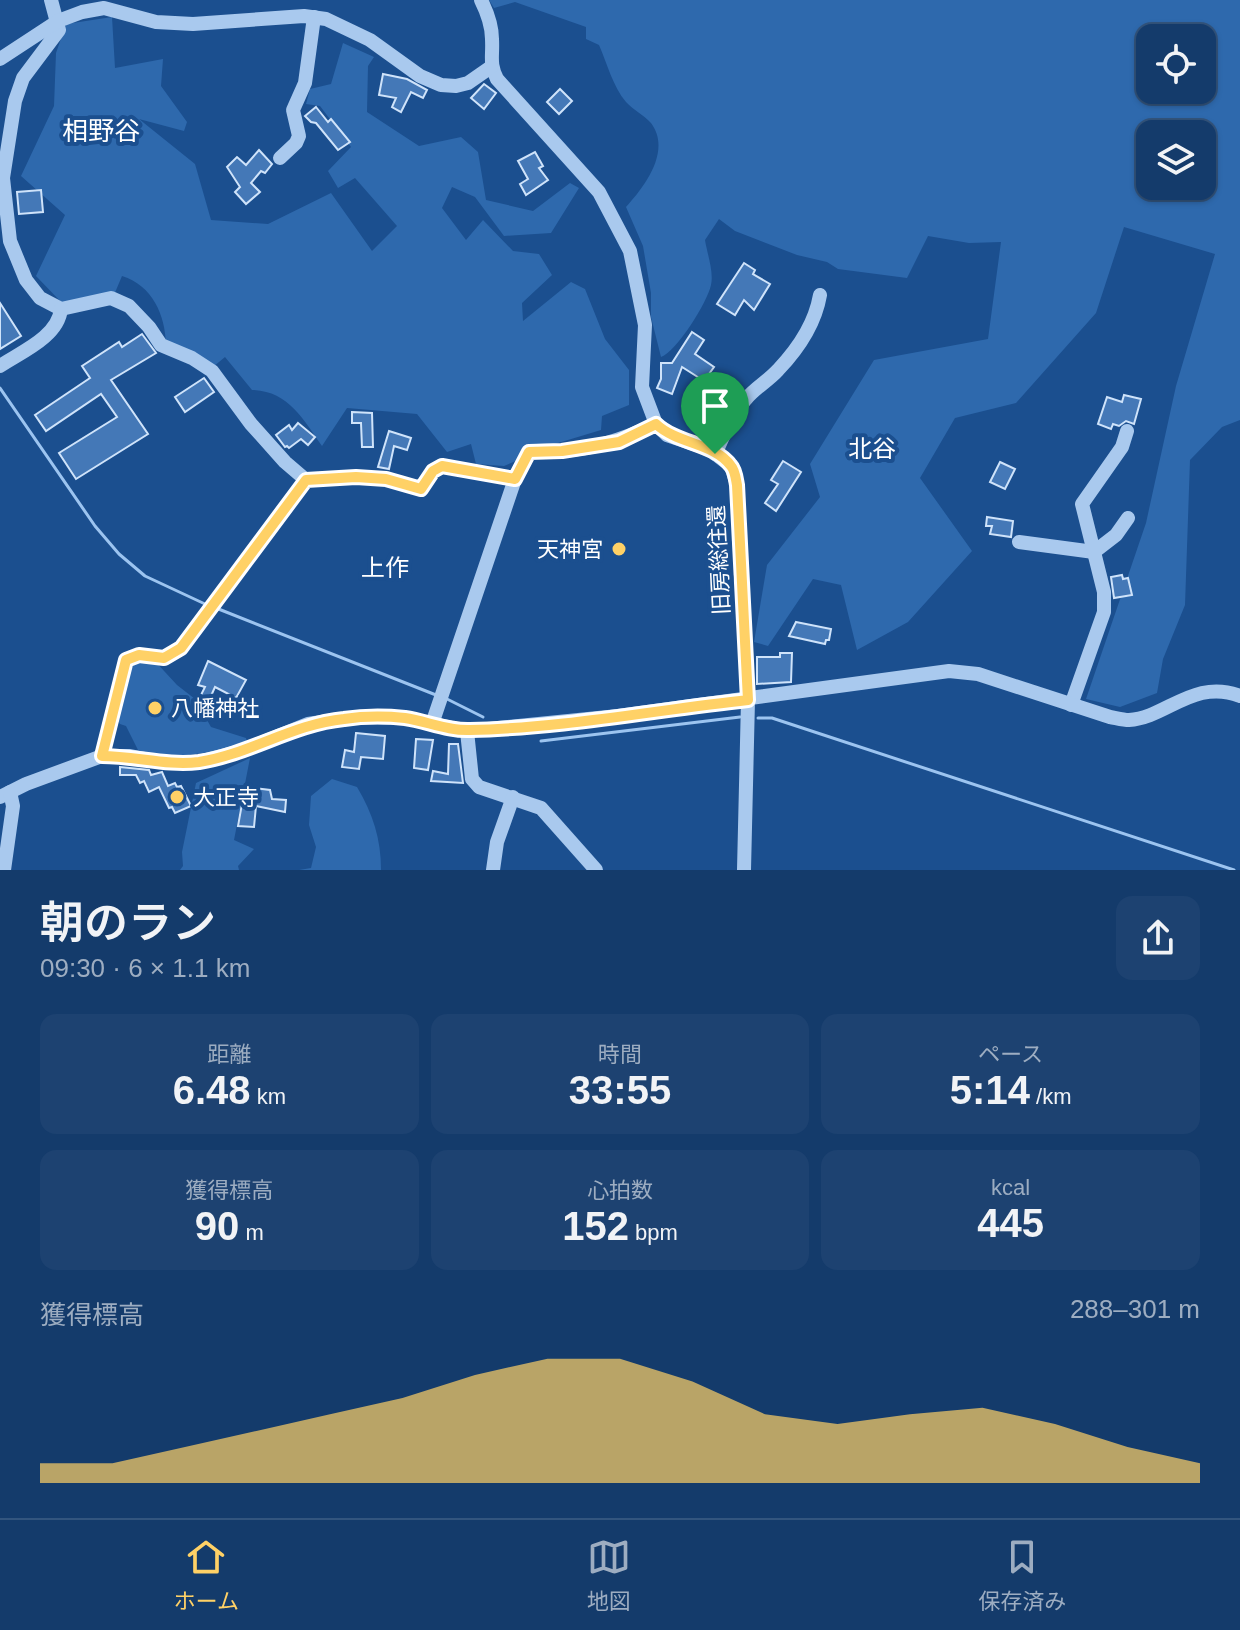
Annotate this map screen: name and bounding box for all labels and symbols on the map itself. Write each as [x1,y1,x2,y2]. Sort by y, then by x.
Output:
district label: 相野谷 [62,116,140,146]
pin [681,372,749,454]
district label: 北谷 [848,435,896,462]
street label: 旧房総往還 [704,504,734,616]
place label: 天神宮 [537,537,603,562]
marker: 天神宮 [610,540,628,558]
district label: 上作 [361,554,409,581]
place label: 八幡神社 [171,696,259,721]
marker: 八幡神社 [146,699,164,717]
place label: 大正寺 [193,785,259,810]
marker: 大正寺 [168,788,186,806]

